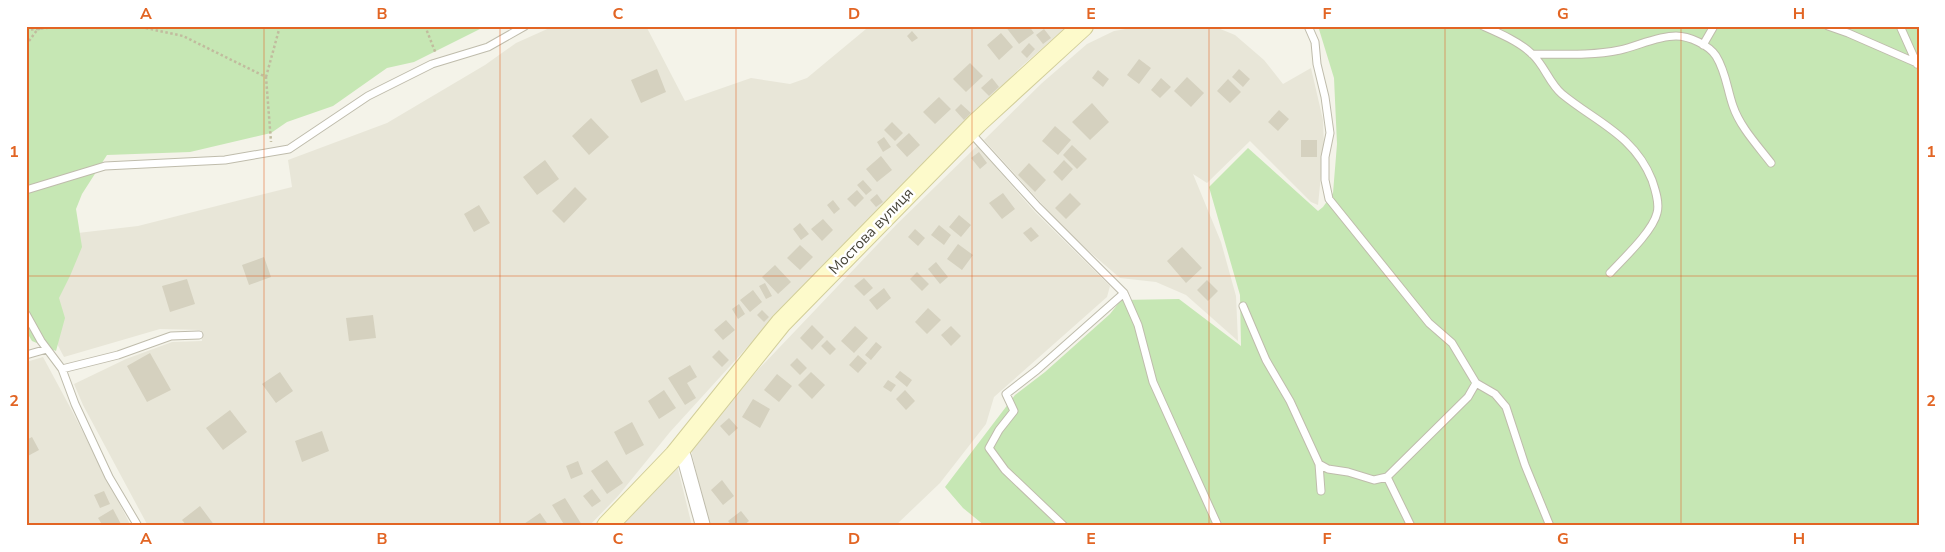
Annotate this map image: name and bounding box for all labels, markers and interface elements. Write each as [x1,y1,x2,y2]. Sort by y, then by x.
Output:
text: A [140,3,152,25]
text: B [376,3,388,25]
text: C [613,3,624,25]
text: D [848,3,860,25]
text: E [1086,3,1096,25]
text: F [1323,3,1332,25]
text: G [1557,3,1569,25]
text: H [1793,3,1805,25]
text: 1 [9,141,19,163]
text: 1 [1926,141,1936,163]
street label: Мостова вулиця [824,183,918,279]
text: 2 [9,390,19,412]
text: 2 [1926,390,1936,412]
text: A [140,528,152,550]
text: B [376,528,388,550]
text: C [613,528,624,550]
text: D [848,528,860,550]
text: E [1086,528,1096,550]
text: F [1323,528,1332,550]
text: G [1557,528,1569,550]
text: H [1793,528,1805,550]

